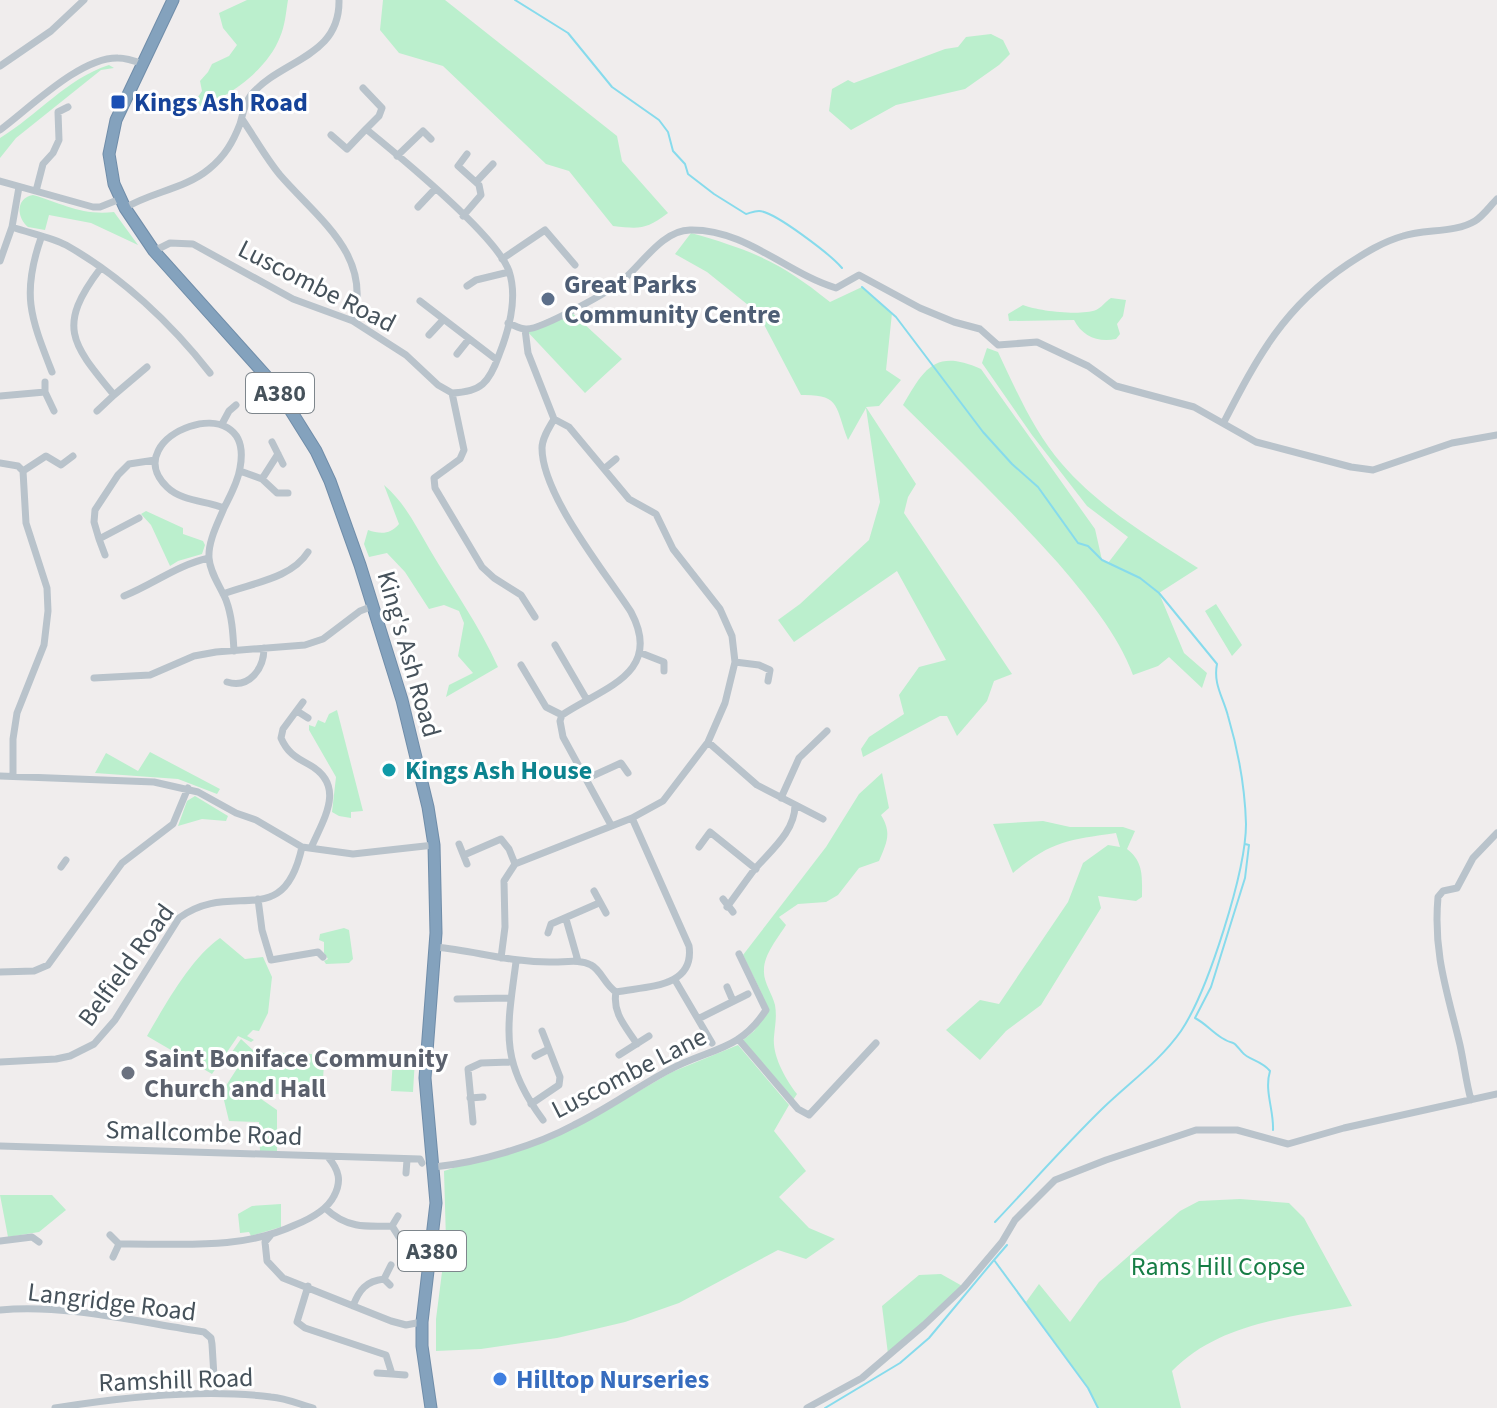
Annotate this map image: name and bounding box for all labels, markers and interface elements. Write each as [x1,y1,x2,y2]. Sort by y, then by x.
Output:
place label: Kings Ash Road [134,84,308,121]
marker: Kings Ash Road [109,93,127,111]
street label: Luscombe Road [232,230,402,342]
place label: Great Parks Community Centre [564,266,781,333]
marker: Great Parks Community Centre [539,290,557,308]
road number: A380 [246,373,314,413]
street label: King's Ash Road [368,566,450,742]
place label: Kings Ash House [405,752,592,789]
marker: Kings Ash House [380,761,398,779]
street label: Belfield Road [69,896,183,1034]
street label: Luscombe Lane [545,1018,713,1128]
place label: Saint Boniface Community Church and Hall [144,1040,449,1107]
marker: Saint Boniface Community Church and Hall [119,1064,137,1082]
street label: Smallcombe Road [105,1111,303,1155]
road number: A380 [398,1231,466,1271]
park label: Rams Hill Copse [1131,1248,1305,1285]
street label: Langridge Road [26,1273,198,1331]
street label: Ramshill Road [98,1359,254,1401]
place label: Hilltop Nurseries [516,1361,709,1398]
marker: Hilltop Nurseries [491,1370,509,1388]

